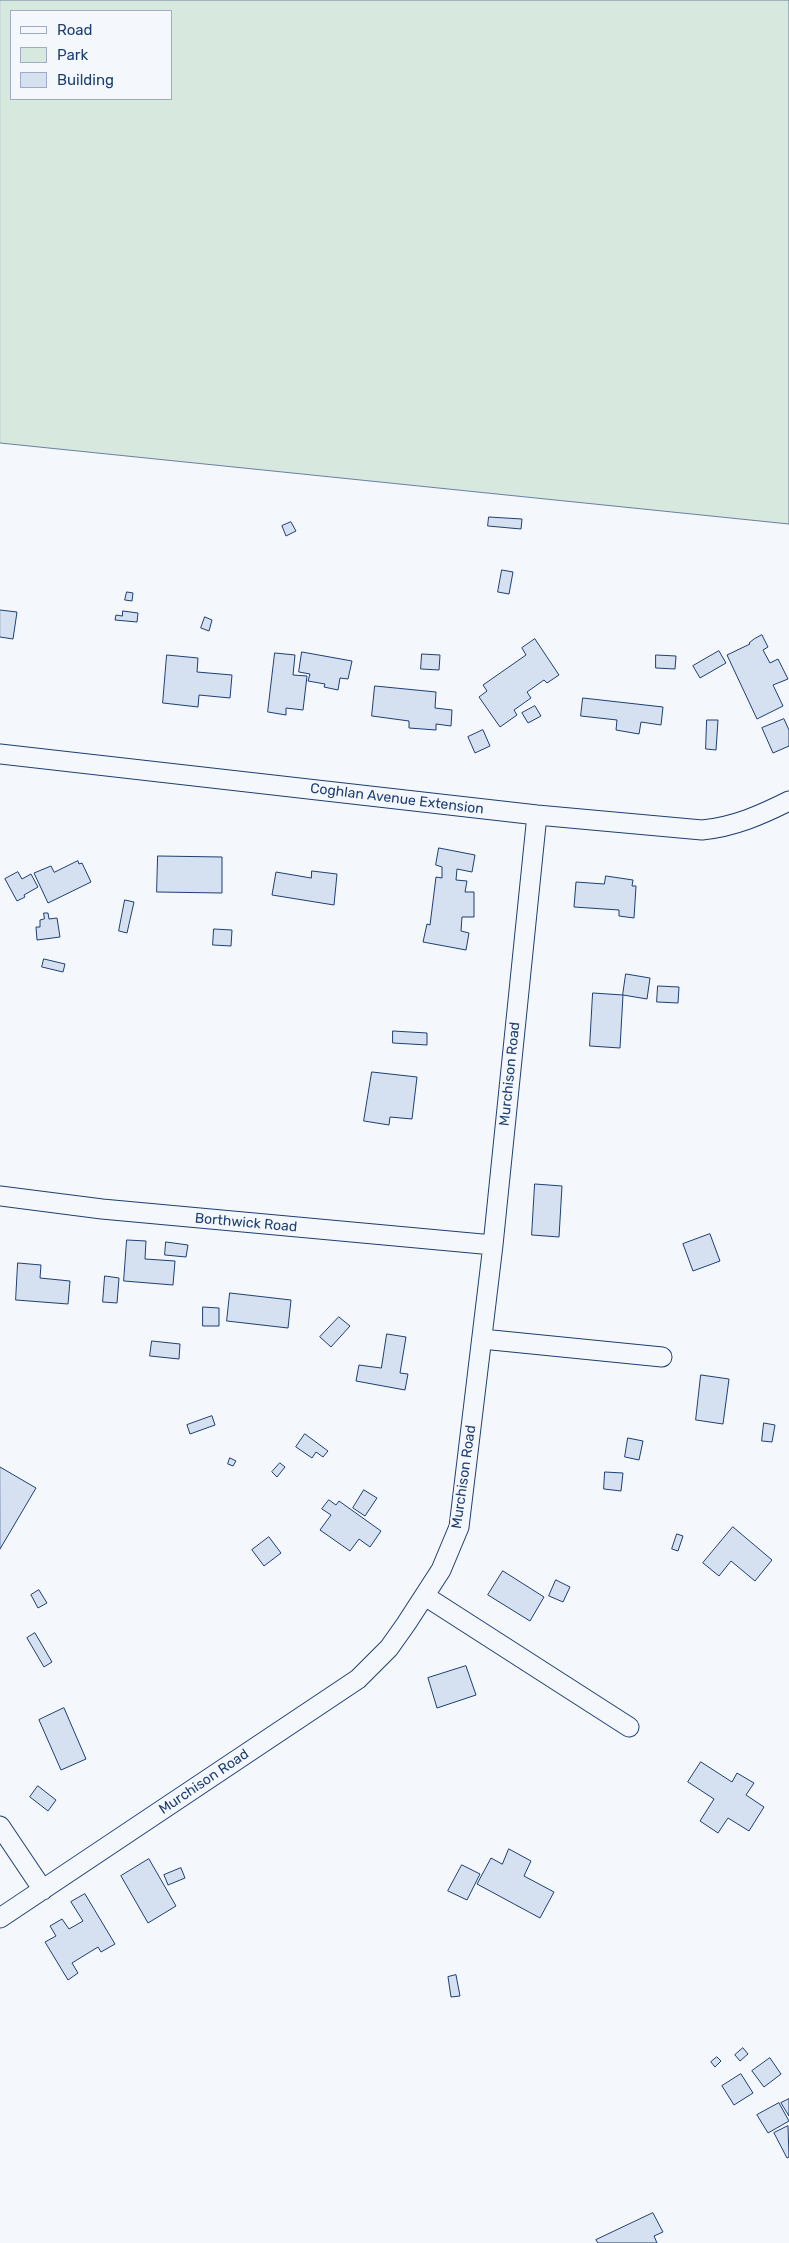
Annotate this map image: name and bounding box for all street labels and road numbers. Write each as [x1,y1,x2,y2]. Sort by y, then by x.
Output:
street label: Coghlan Avenue Extension [309,780,485,818]
street label: Murchison Road [496,1021,524,1127]
street label: Borthwick Road [194,1210,298,1236]
street label: Murchison Road [448,1424,480,1530]
street label: Murchison Road [156,1746,252,1818]

